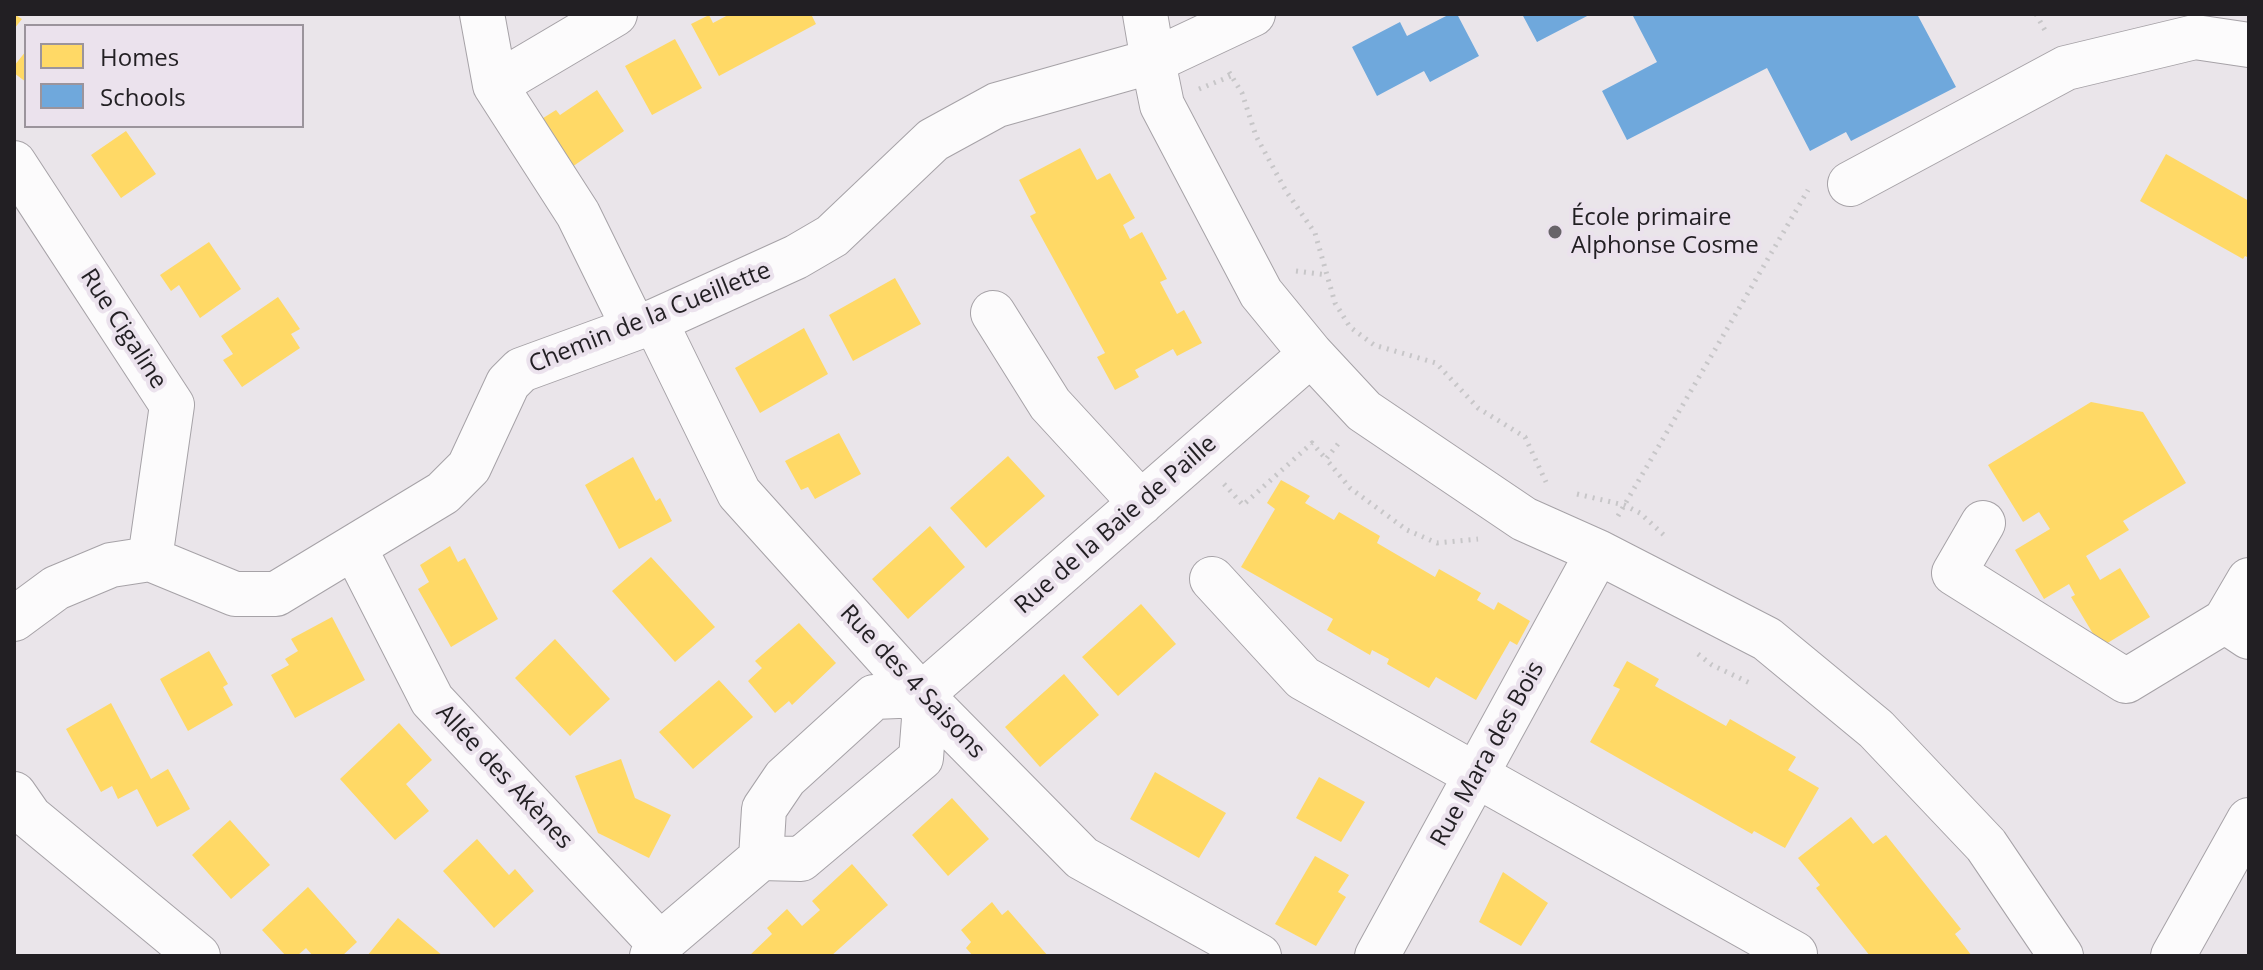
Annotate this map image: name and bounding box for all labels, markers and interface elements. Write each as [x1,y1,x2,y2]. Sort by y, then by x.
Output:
legend [24,24,304,128]
text: Homes [100,40,179,73]
text: Schools [100,80,186,113]
place label: École primaire Alphonse Cosme [1571,204,1759,260]
marker: École primaire Alphonse Cosme [1546,223,1564,241]
street label: Chemin de la Cueillette [525,256,775,380]
street label: Rue Cigaline [74,264,172,394]
street label: Rue de la Baie de Paille [1009,430,1223,620]
street label: Rue des 4 Saisons [833,599,991,765]
street label: Rue Mara des Bois [1425,657,1551,851]
street label: Allée des Akènes [430,699,578,855]

